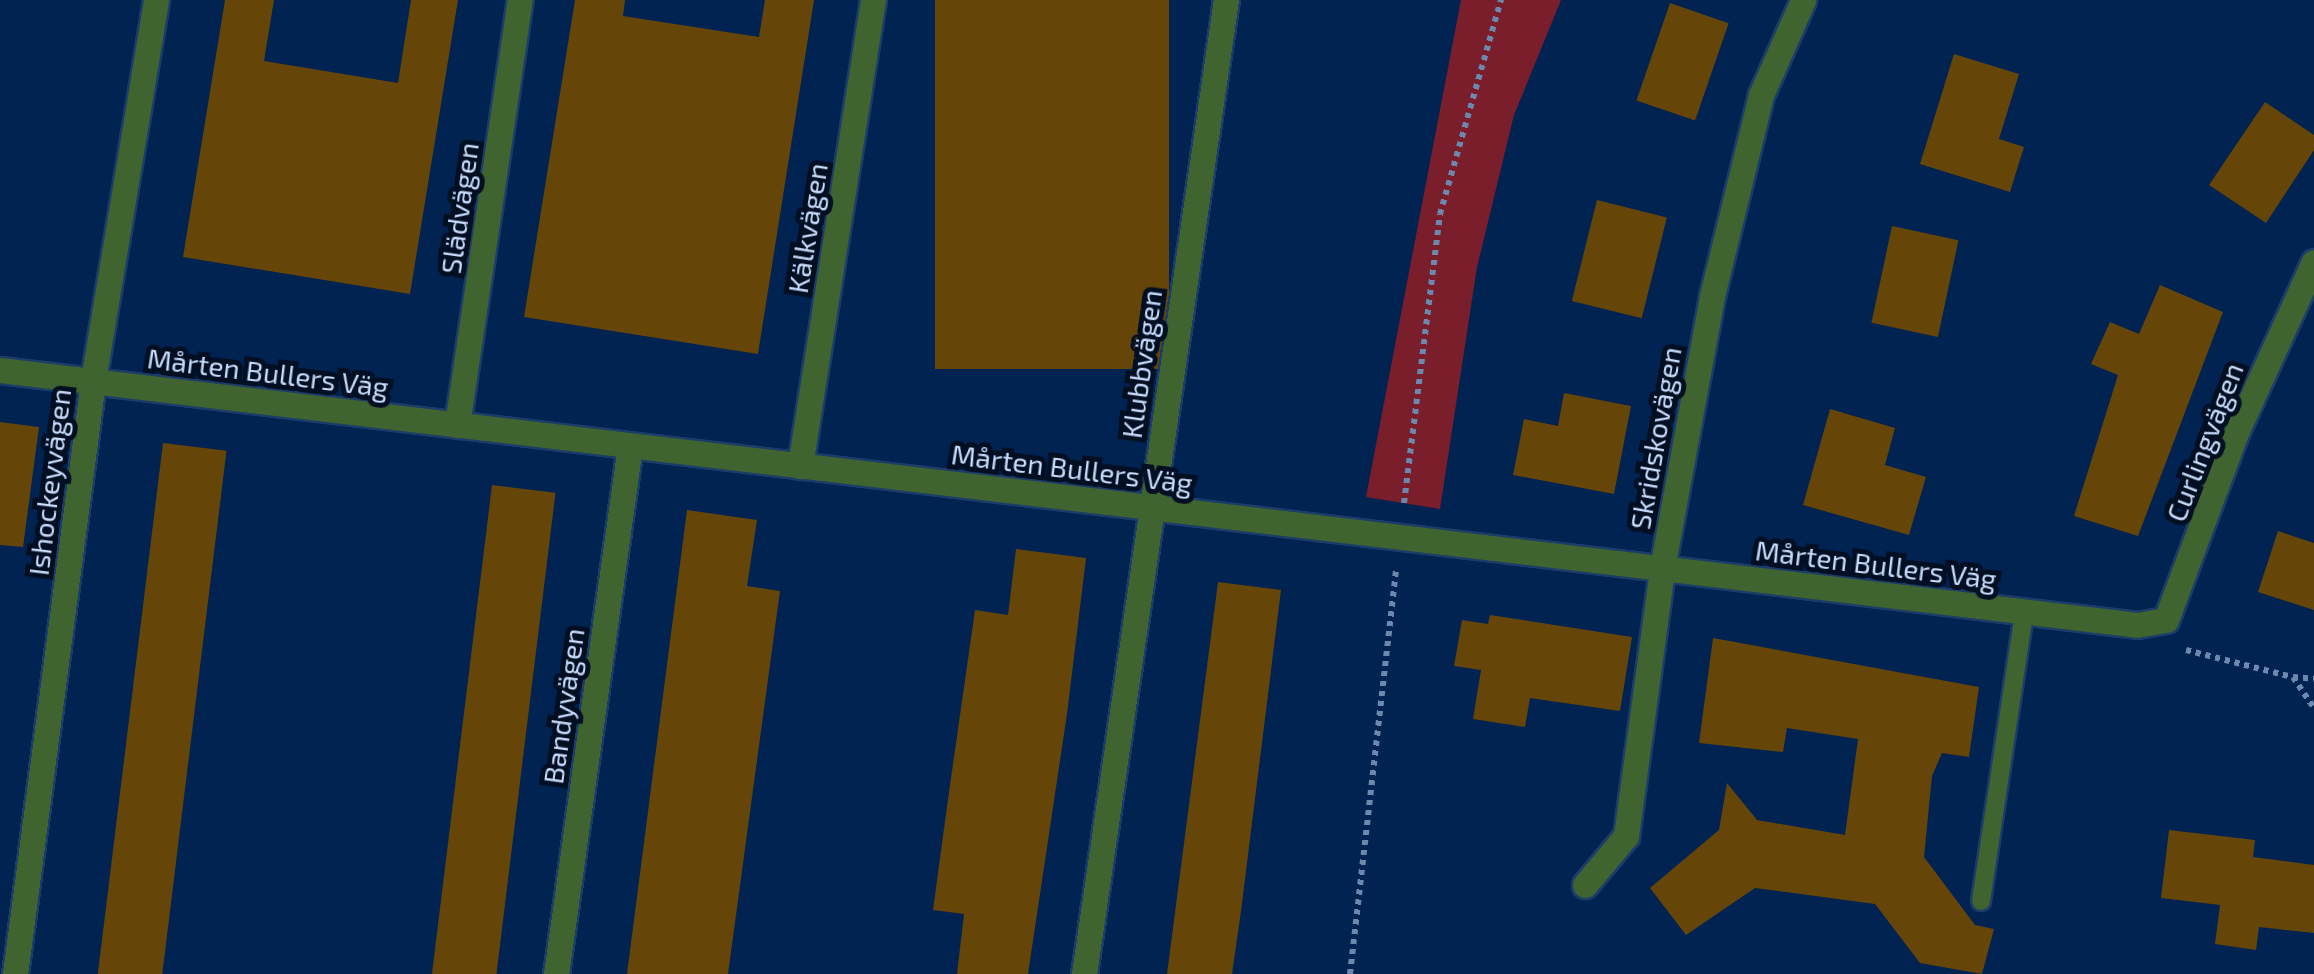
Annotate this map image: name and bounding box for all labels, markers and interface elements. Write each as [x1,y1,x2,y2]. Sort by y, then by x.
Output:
street label: Slädvägen [433,140,485,276]
street label: Kälkvägen [780,160,834,296]
street label: Klubbvägen [1114,288,1168,440]
street label: Mårten Bullers Väg [145,340,391,404]
street label: Skridskovägen [1622,344,1688,532]
street label: Curlingvägen [2158,358,2250,526]
street label: Ishockeyvägen [21,387,77,577]
street label: Mårten Bullers Väg [949,436,1195,500]
street label: Mårten Bullers Väg [1753,532,1999,596]
street label: Bandyvägen [535,626,591,786]

